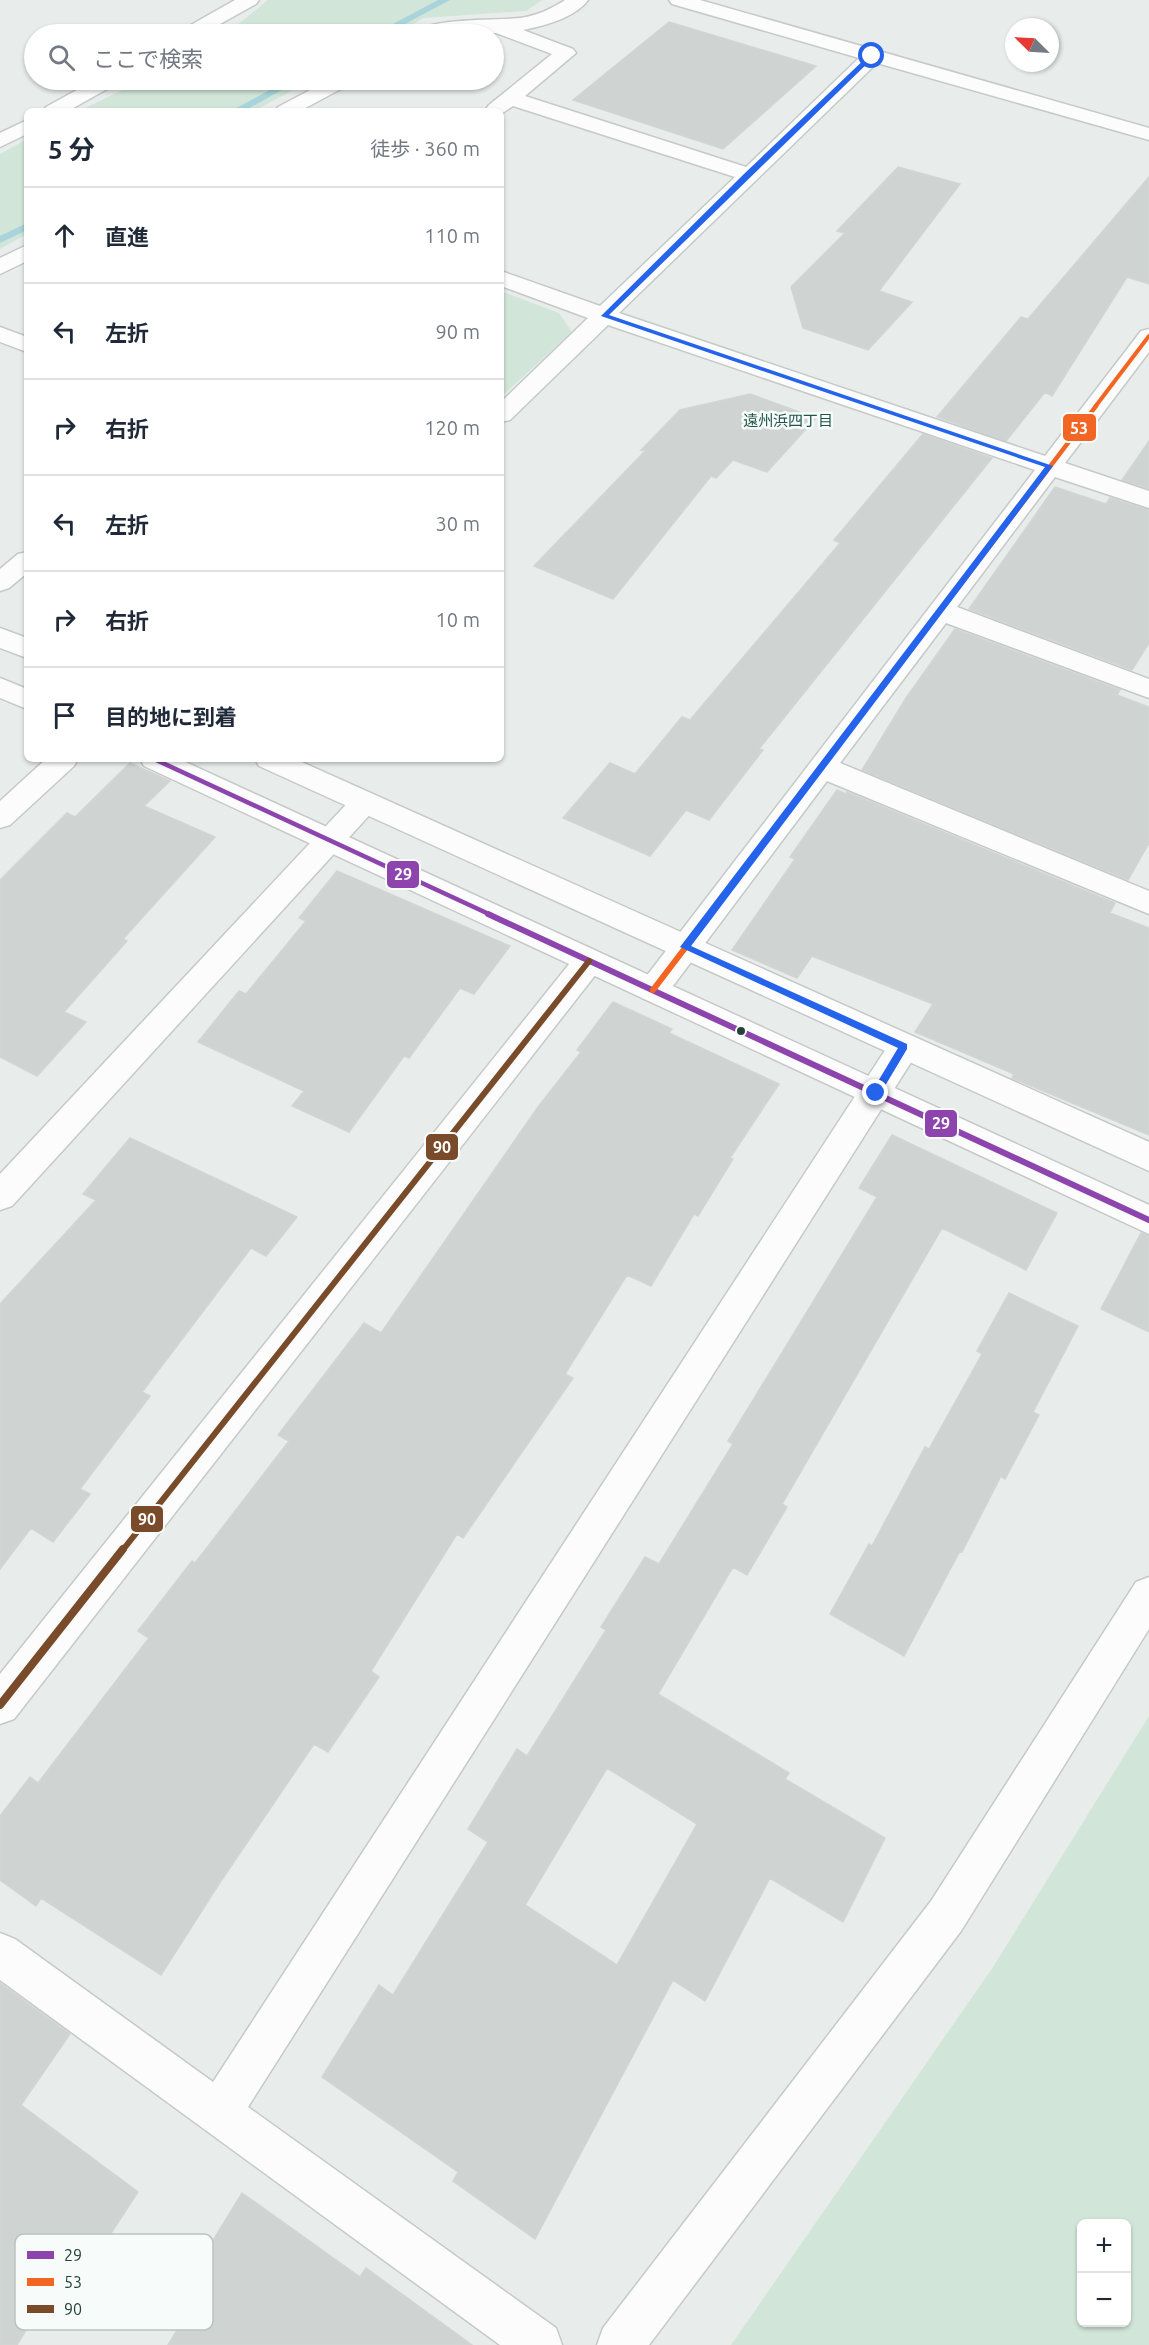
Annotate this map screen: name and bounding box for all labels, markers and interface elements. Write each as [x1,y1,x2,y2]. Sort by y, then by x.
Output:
north arrow [1005,18,1059,72]
search box [24,24,504,90]
icon: search [45,41,78,74]
route start [858,42,884,68]
text: ここで検索 [93,46,203,71]
text: 5 分 [48,135,95,164]
text: 徒歩 · 360 m [370,137,480,160]
icon: ahead [48,219,81,252]
text: 直進 [105,224,149,249]
text: 110 m [424,224,480,247]
icon: left [48,315,81,348]
text: 左折 [105,320,149,345]
text: 90 m [436,320,480,343]
icon: right [48,411,81,444]
district label: 遠州浜四丁目 [743,412,833,429]
line badge: 53 [1062,413,1097,442]
text: 右折 [105,416,149,441]
text: 120 m [424,416,480,439]
text: 53 [1070,419,1088,437]
icon: left [48,507,81,540]
text: 左折 [105,512,149,537]
text: 30 m [436,512,480,535]
icon: right [48,603,81,636]
text: 右折 [105,608,149,633]
text: 10 m [436,608,480,631]
icon: arrive [48,699,81,732]
text: 目的地に到着 [105,704,237,729]
line badge: 29 [386,860,420,889]
text: 29 [394,865,412,883]
unlabelled marker [735,1025,747,1037]
route end [862,1079,888,1105]
line badge: 29 [924,1109,958,1138]
text: 29 [932,1114,950,1132]
line badge: 90 [425,1133,459,1161]
text: 90 [433,1138,451,1156]
line badge: 90 [130,1505,164,1533]
text: 90 [138,1510,156,1528]
map controls [1077,2219,1131,2327]
button: + [1077,2219,1131,2273]
legend [15,2234,213,2330]
text: 29 [64,2246,82,2264]
text: 53 [64,2273,82,2291]
button: − [1077,2273,1131,2327]
text: 90 [64,2300,82,2318]

